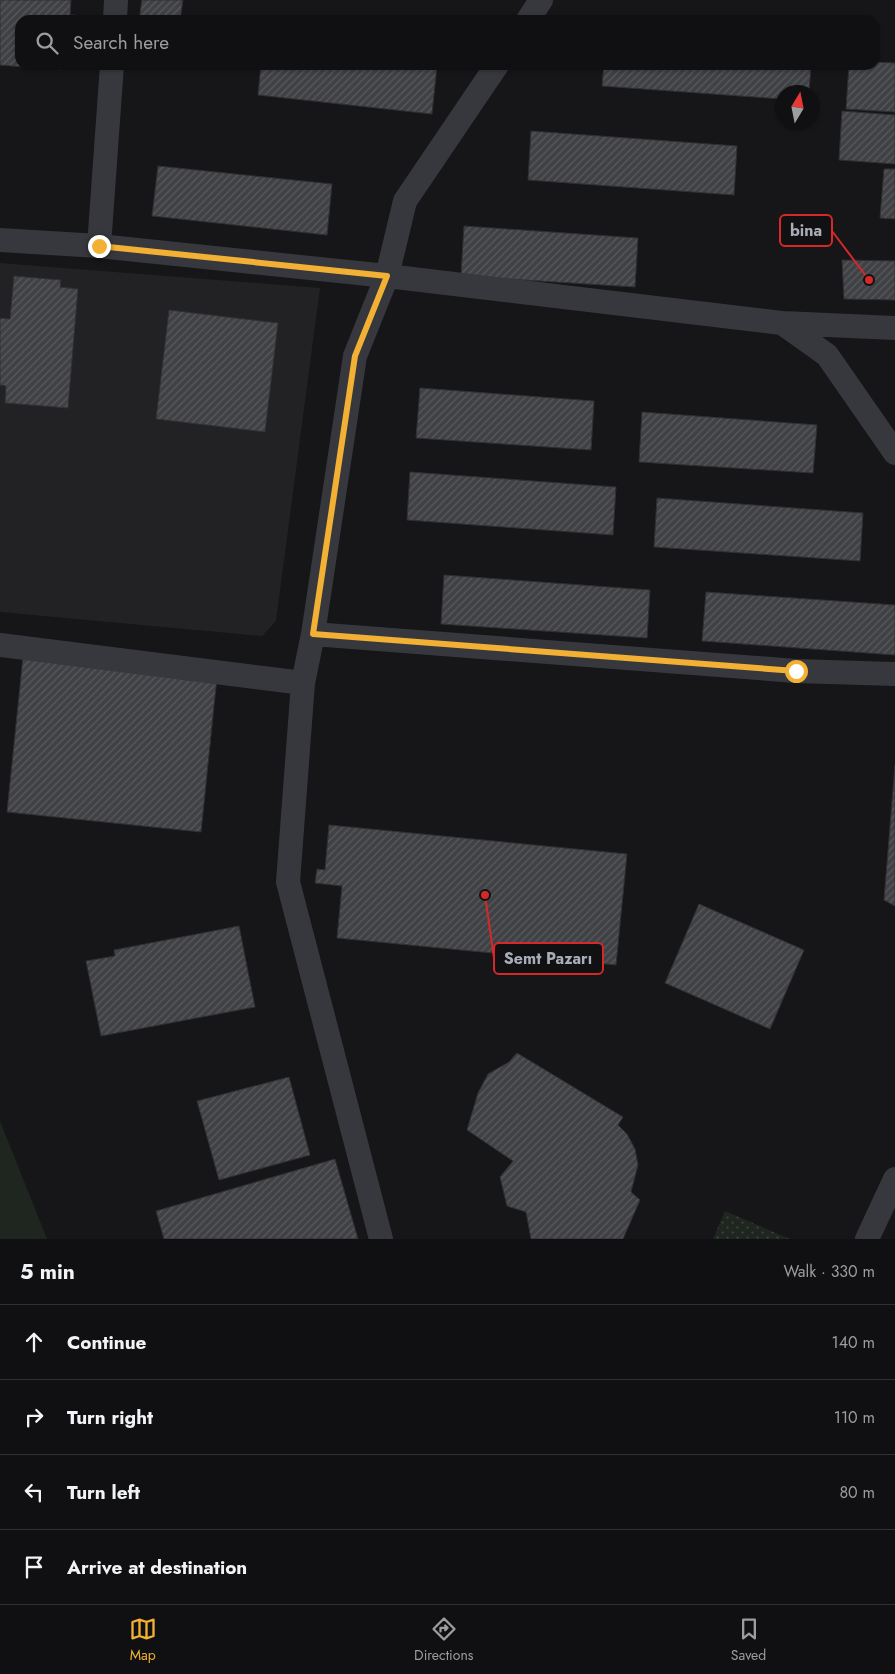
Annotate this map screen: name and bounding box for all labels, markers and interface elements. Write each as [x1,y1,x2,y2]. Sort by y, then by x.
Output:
search box [15,15,880,70]
icon: search [33,29,61,57]
text: Search here [73,29,169,56]
north arrow [775,85,820,130]
callout: bina [780,215,832,246]
text: bina [790,219,822,242]
route end [88,235,111,258]
route start [785,660,808,683]
callout: Semt Pazarı [494,943,603,974]
text: Semt Pazarı [504,947,592,970]
text: 5 min [20,1257,75,1287]
text: Walk · 330 m [784,1260,875,1283]
icon: ahead [20,1328,48,1356]
text: Continue [67,1329,146,1356]
text: 140 m [832,1331,875,1354]
icon: right [20,1403,48,1431]
text: Turn right [67,1404,153,1431]
text: 110 m [834,1406,875,1429]
icon: left [20,1478,48,1506]
text: Turn left [67,1479,140,1506]
text: 80 m [839,1481,875,1504]
icon: arrive [20,1553,48,1581]
text: Arrive at destination [67,1554,247,1581]
tab: Map [129,1615,157,1665]
tab: Directions [414,1615,473,1665]
tab: Saved [731,1615,766,1665]

